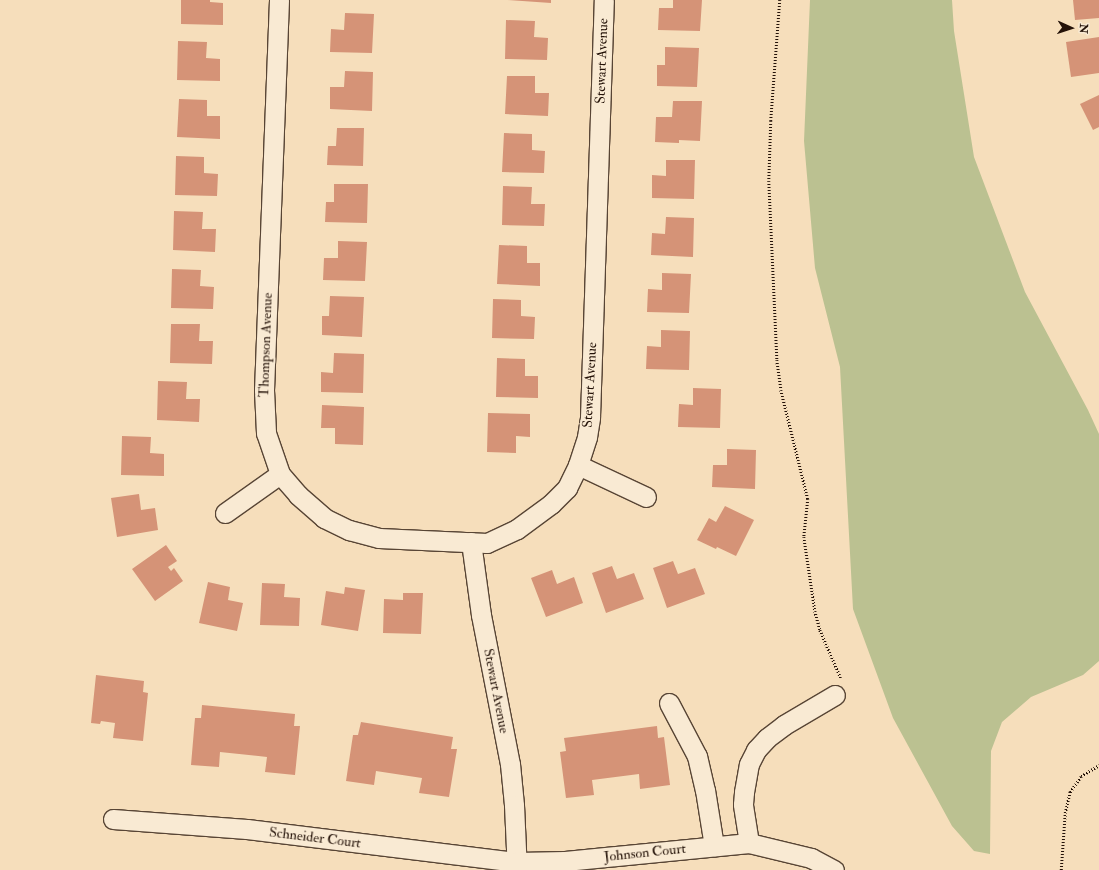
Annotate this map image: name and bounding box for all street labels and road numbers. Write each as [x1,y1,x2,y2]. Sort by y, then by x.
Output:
street label: Stewart Avenue [592,18,612,104]
street label: Thompson Avenue [256,292,276,398]
street label: Stewart Avenue [579,342,601,428]
street label: Stewart Avenue [480,647,512,735]
street label: Schneider Court [268,824,362,852]
street label: Johnson Court [603,840,687,866]

